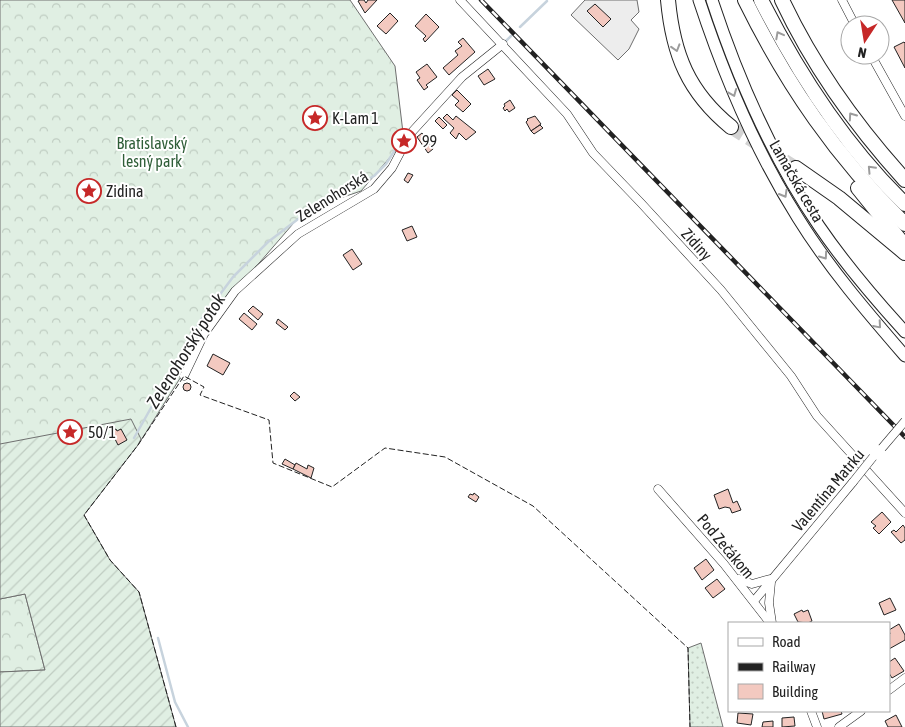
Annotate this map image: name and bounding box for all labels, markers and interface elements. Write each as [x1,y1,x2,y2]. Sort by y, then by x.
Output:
north arrow [840,15,890,65]
one-way arrow [775,31,785,40]
one-way arrow [671,43,681,52]
text: N [857,44,868,61]
one-way arrow [727,88,737,97]
place icon: K-Lam 1 [302,105,328,131]
place label: K-Lam 1 [332,109,379,127]
one-way arrow [849,112,858,122]
place icon: 99 [391,128,417,154]
place label: 99 [422,132,437,150]
park label: Bratislavský lesný park [117,134,188,171]
street label: Lamačská cesta [766,137,828,225]
one-way arrow [868,165,877,174]
street label: Zelenohorská [293,167,371,225]
place icon: Zidina [76,178,102,204]
place label: Zidina [106,182,143,200]
one-way arrow [777,189,787,198]
street label: Zidiny [677,224,716,265]
one-way arrow [818,250,827,260]
water label: Zelenohorský potok [142,289,230,412]
one-way arrow [872,319,881,328]
place icon: 50/1 [57,419,83,445]
place label: 50/1 [88,423,116,441]
street label: Valentína Matrku [788,445,868,535]
street label: Pod Zečákom [694,510,758,582]
legend [728,622,890,712]
text: Road [772,633,801,650]
text: Railway [772,658,816,675]
text: Building [772,683,818,700]

